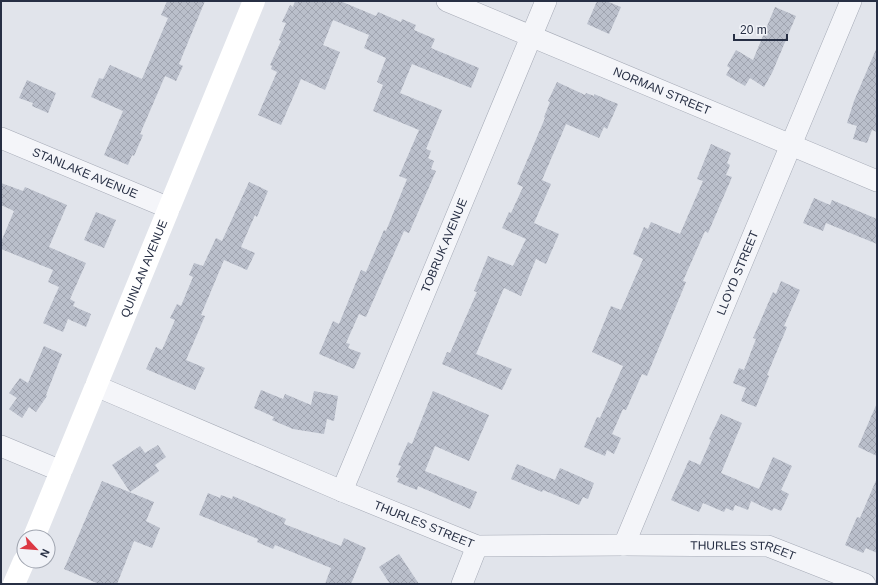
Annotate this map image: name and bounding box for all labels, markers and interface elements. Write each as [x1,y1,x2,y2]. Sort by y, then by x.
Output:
scale bar [734,16,787,42]
text: 20 m [740,23,767,37]
street label: NORMAN STREET [611,64,713,118]
street label: STANLAKE AVENUE [30,145,140,201]
street label: TOBRUK AVENUE [418,196,470,295]
street label: QUINLAN AVENUE [118,218,170,320]
street label: LLOYD STREET [714,228,762,317]
street label: THURLES STREET [372,498,477,551]
north arrow [16,529,56,569]
street label: THURLES STREET [690,538,798,563]
text: N [38,547,52,560]

